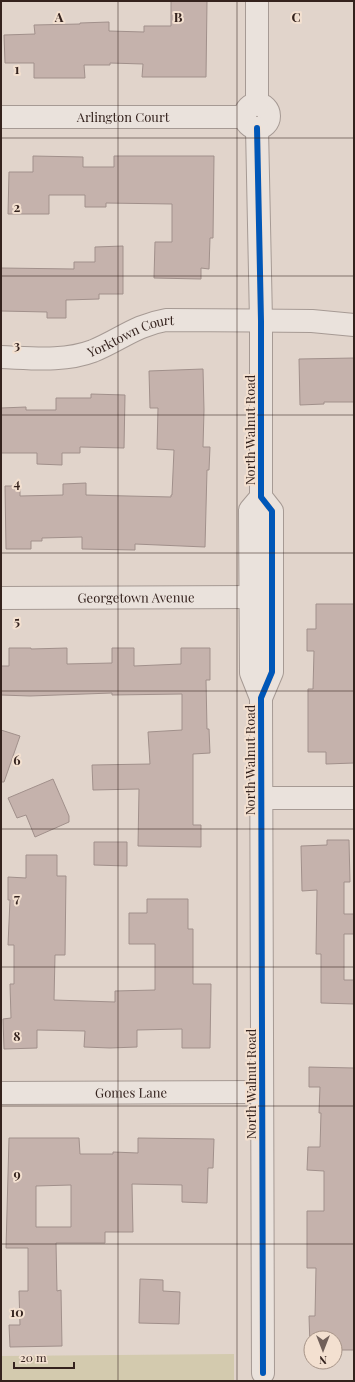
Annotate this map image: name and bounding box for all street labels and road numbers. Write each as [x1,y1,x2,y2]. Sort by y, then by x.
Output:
street label: Arlington Court [76,108,170,125]
street label: Yorktown Court [84,311,175,361]
street label: North Walnut Road [241,374,258,485]
street label: Georgetown Avenue [77,588,195,606]
street label: North Walnut Road [241,704,258,815]
street label: North Walnut Road [242,1028,259,1139]
street label: Gomes Lane [95,1083,167,1101]

